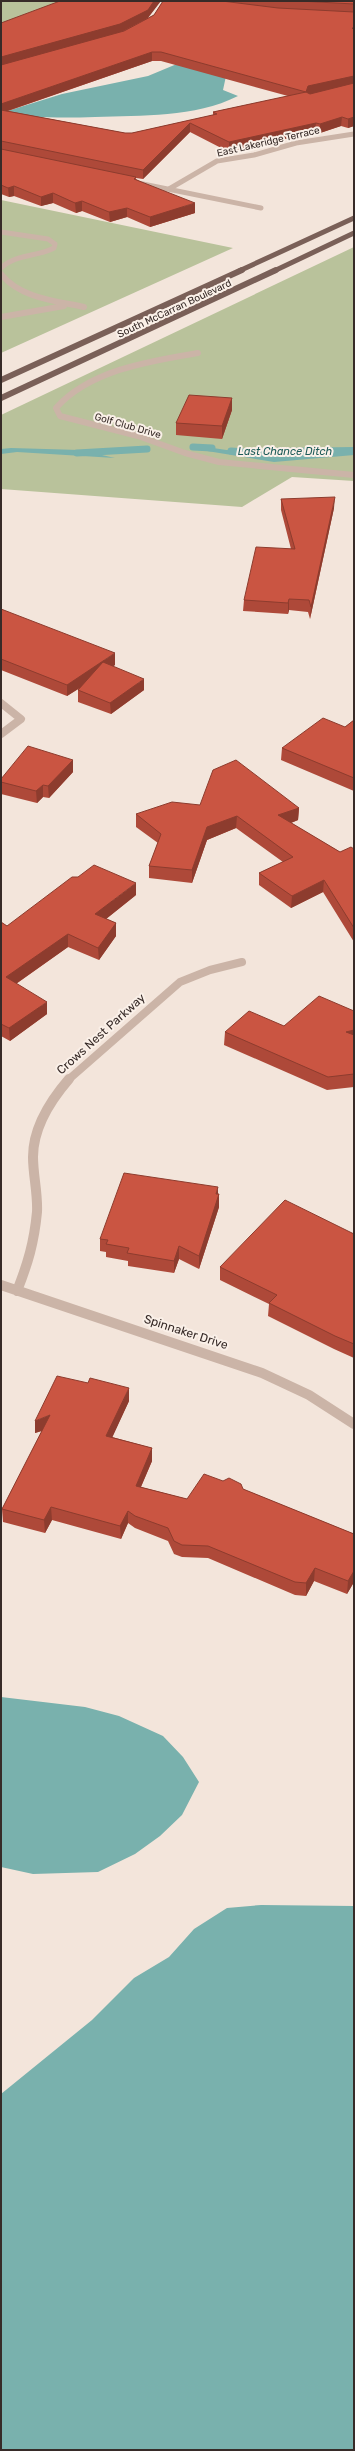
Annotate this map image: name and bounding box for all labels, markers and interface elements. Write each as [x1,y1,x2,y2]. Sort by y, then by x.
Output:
street label: East Lakeridge Terrace [216,124,321,160]
street label: South McCarran Boulevard [116,277,233,341]
street label: Golf Club Drive [93,411,163,441]
water label: Last Chance Ditch [238,445,333,458]
street label: Crows Nest Parkway [54,990,148,1077]
street label: Spinnaker Drive [142,1312,230,1352]

